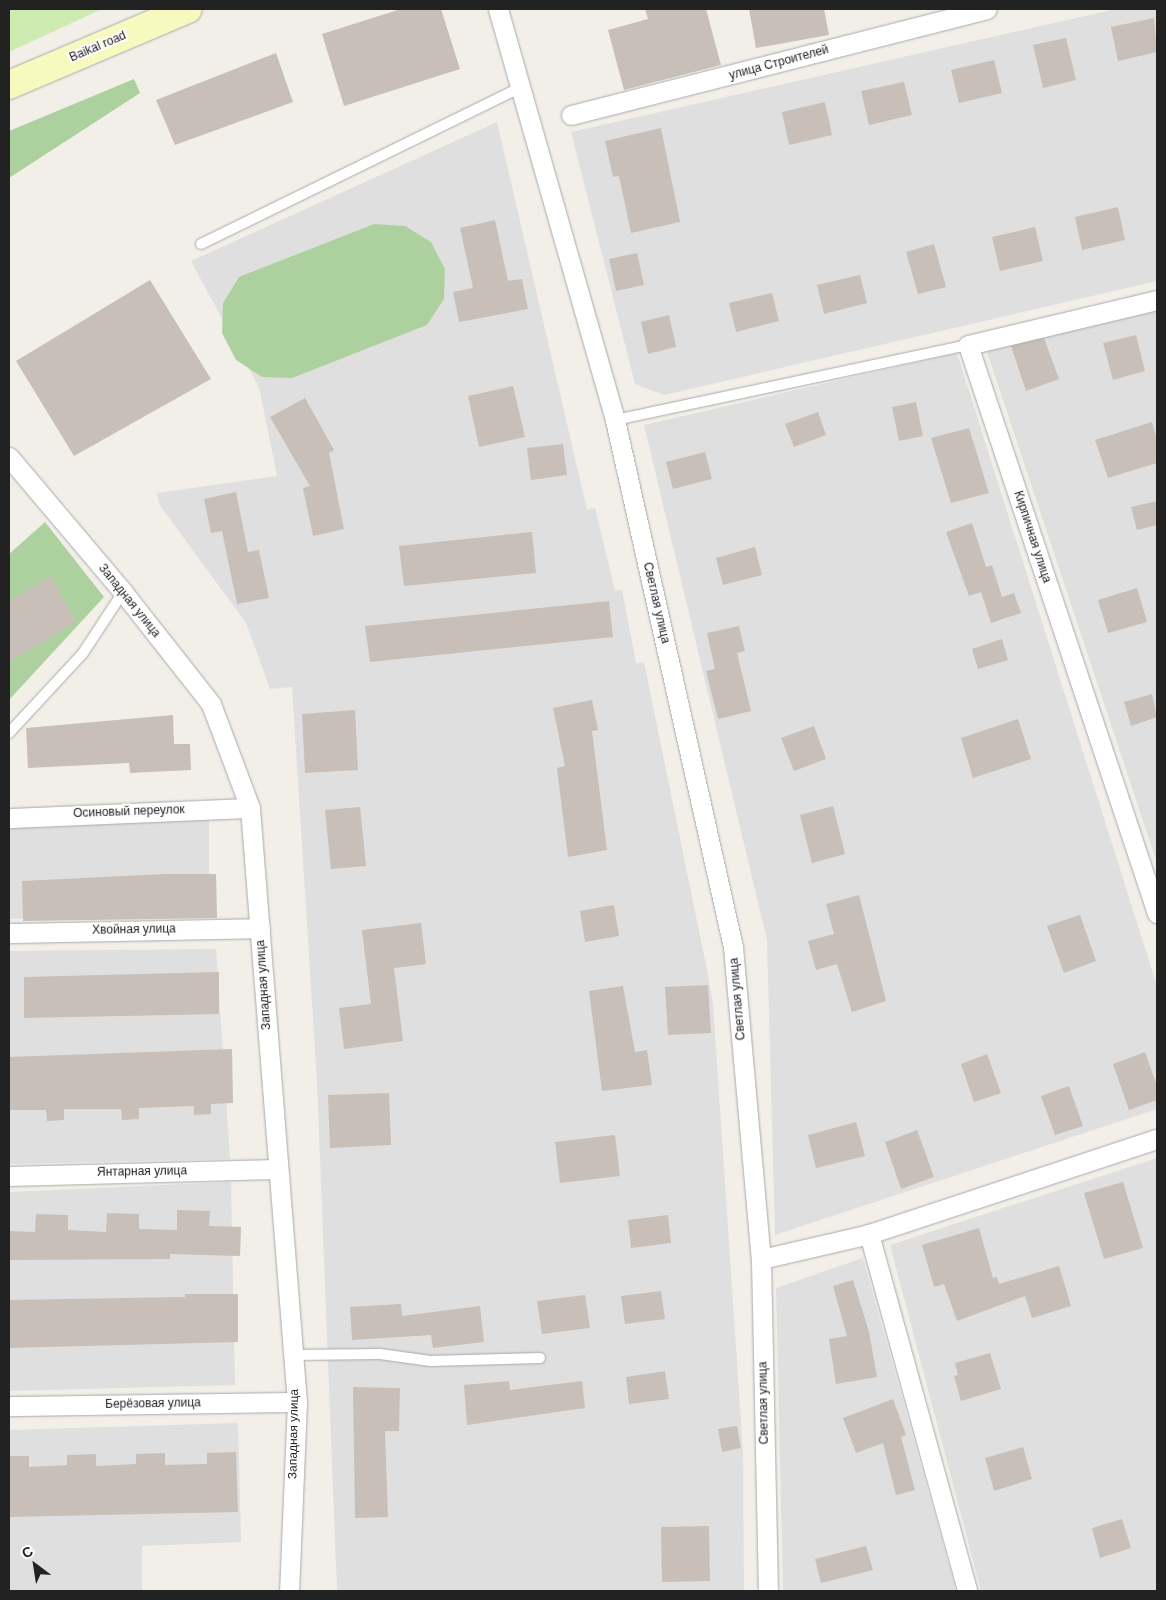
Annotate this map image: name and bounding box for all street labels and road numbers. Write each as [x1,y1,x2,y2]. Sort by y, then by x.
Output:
street label: Baikal road [68,29,128,65]
street label: улица Строителей [728,43,830,83]
street label: Кирпичная улица [1010,489,1054,585]
street label: Западная улица [95,561,163,641]
street label: Светлая улица [640,561,672,645]
street label: Осиновый переулок [73,803,185,821]
street label: Хвойная улица [92,922,176,938]
street label: Западная улица [254,939,274,1031]
street label: Светлая улица [727,957,749,1041]
street label: Янтарная улица [97,1164,187,1180]
street label: Светлая улица [756,1361,772,1445]
street label: Западная улица [286,1389,302,1479]
street label: Берёзовая улица [105,1396,201,1412]

